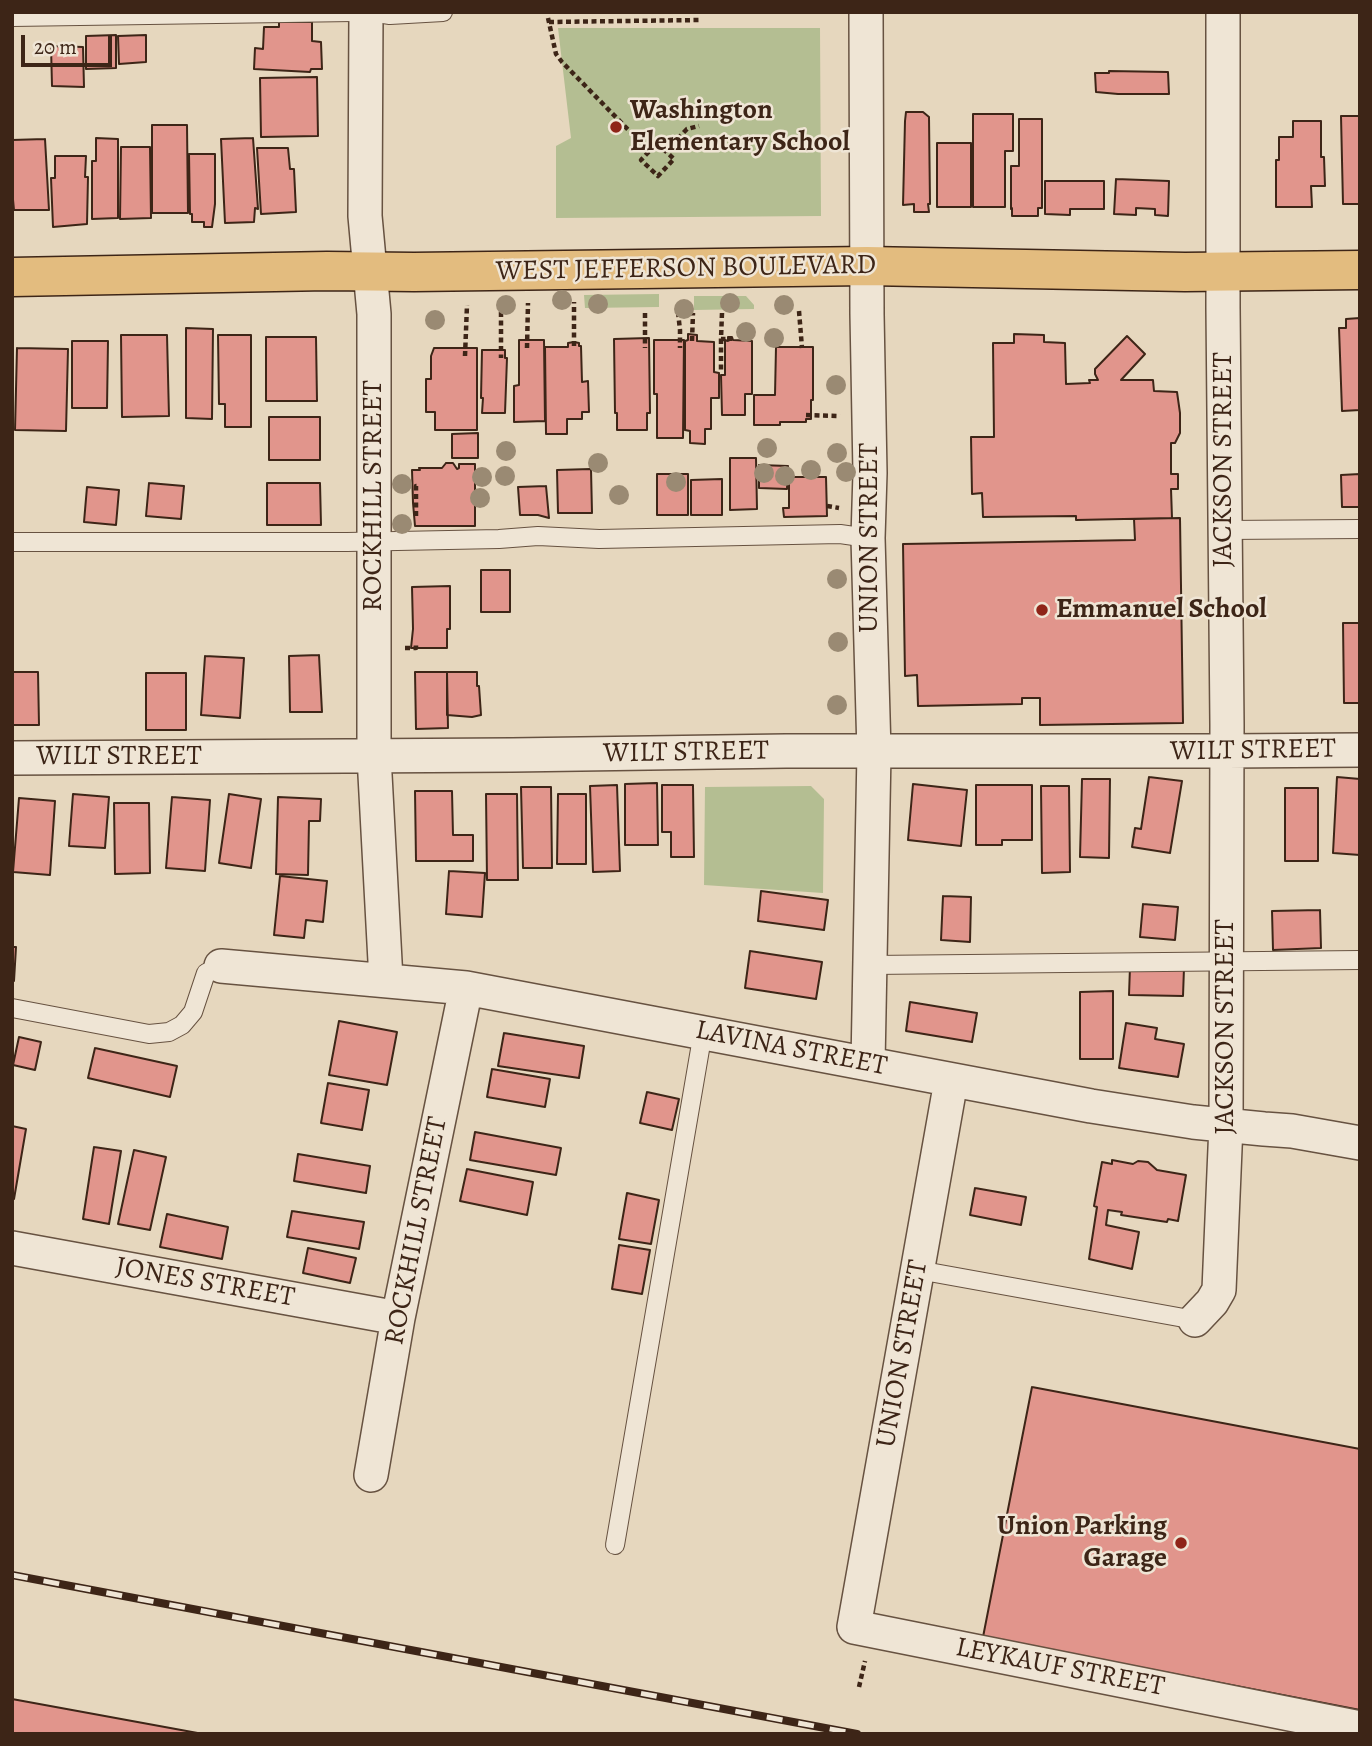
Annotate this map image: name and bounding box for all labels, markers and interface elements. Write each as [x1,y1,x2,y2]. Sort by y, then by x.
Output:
scale bar [24,21,116,65]
text: 20 m [34,33,77,61]
place label: Washington Elementary School [630,94,850,160]
marker: Washington Elementary School [608,119,624,135]
street label: WEST JEFFERSON BOULEVARD [496,249,876,289]
street label: JACKSON STREET [1207,352,1241,568]
street label: ROCKHILL STREET [357,380,391,612]
street label: UNION STREET [853,443,887,633]
place label: Emmanuel School [1056,593,1267,627]
marker: Emmanuel School [1034,602,1050,618]
street label: WILT STREET [1170,733,1336,769]
street label: WILT STREET [603,735,769,771]
street label: WILT STREET [36,740,202,774]
street label: JACKSON STREET [1209,919,1243,1135]
street label: LAVINA STREET [692,1014,890,1084]
street label: ROCKHILL STREET [378,1114,456,1348]
street label: JONES STREET [113,1251,297,1315]
street label: UNION STREET [870,1258,936,1450]
place label: Union Parking Garage [997,1510,1167,1576]
marker: Union Parking Garage [1173,1535,1189,1551]
street label: LEYKAUF STREET [953,1631,1167,1705]

